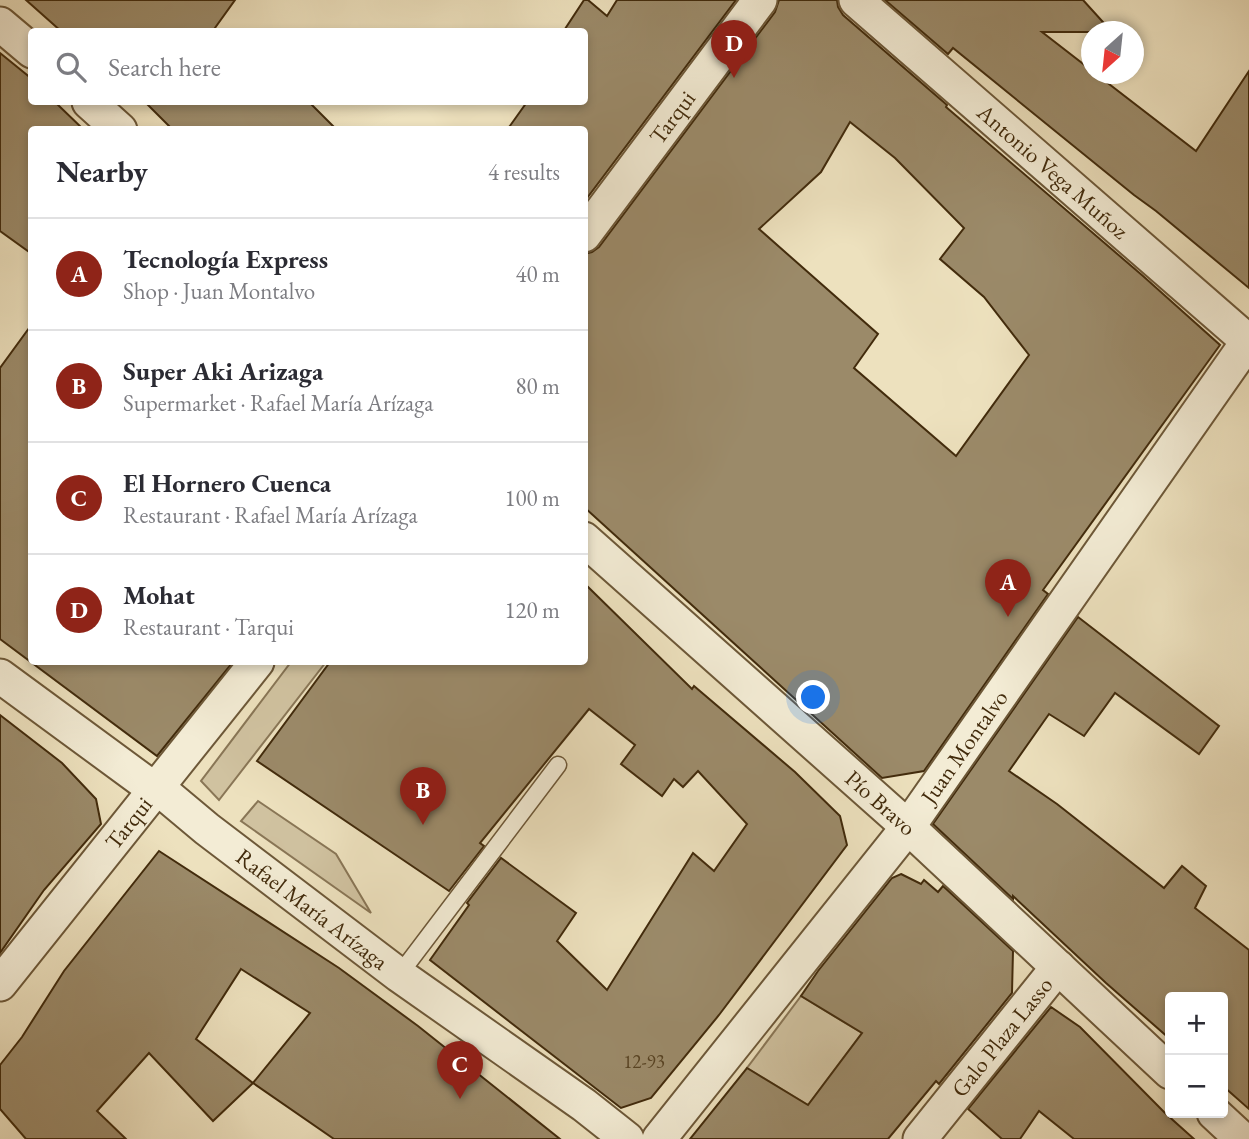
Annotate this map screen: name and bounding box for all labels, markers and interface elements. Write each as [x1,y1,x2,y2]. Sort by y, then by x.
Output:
pin: D [711,20,757,78]
north arrow [1081,21,1144,84]
search box [28,28,588,105]
icon: search [52,48,90,86]
text: Search here [108,50,221,84]
street label: Tarqui [642,84,702,150]
street label: Antonio Vega Muñoz [970,97,1135,246]
text: Nearby [56,152,148,191]
text: 4 results [488,157,560,187]
text: Tecnología Express [123,242,328,276]
text: A [71,259,87,289]
text: 40 m [515,259,560,289]
text: Shop · Juan Montalvo [123,276,315,306]
text: Super Aki Arizaga [123,354,323,388]
text: B [72,371,86,401]
text: 80 m [515,371,560,401]
text: Supermarket · Rafael María Arízaga [123,388,433,418]
text: El Hornero Cuenca [123,466,331,500]
text: C [71,483,87,513]
text: 100 m [504,483,560,513]
text: Restaurant · Rafael María Arízaga [123,500,418,530]
pin: A [985,559,1031,617]
text: Mohat [123,578,195,612]
text: D [70,595,88,625]
text: 120 m [504,595,560,625]
text: Restaurant · Tarqui [123,612,294,642]
your location [796,680,830,714]
street label: Juan Montalvo [913,684,1014,811]
street label: Pío Bravo [839,763,923,842]
pin: B [400,767,446,825]
street label: Tarqui [98,790,159,856]
street label: Rafael María Arízaga [230,841,395,977]
street label: Galo Plaza Lasso [945,971,1059,1103]
map controls [1165,992,1228,1118]
button: + [1165,992,1228,1055]
pin: C [437,1041,483,1099]
house number: 12-93 [623,1049,665,1074]
button: − [1165,1055,1228,1118]

